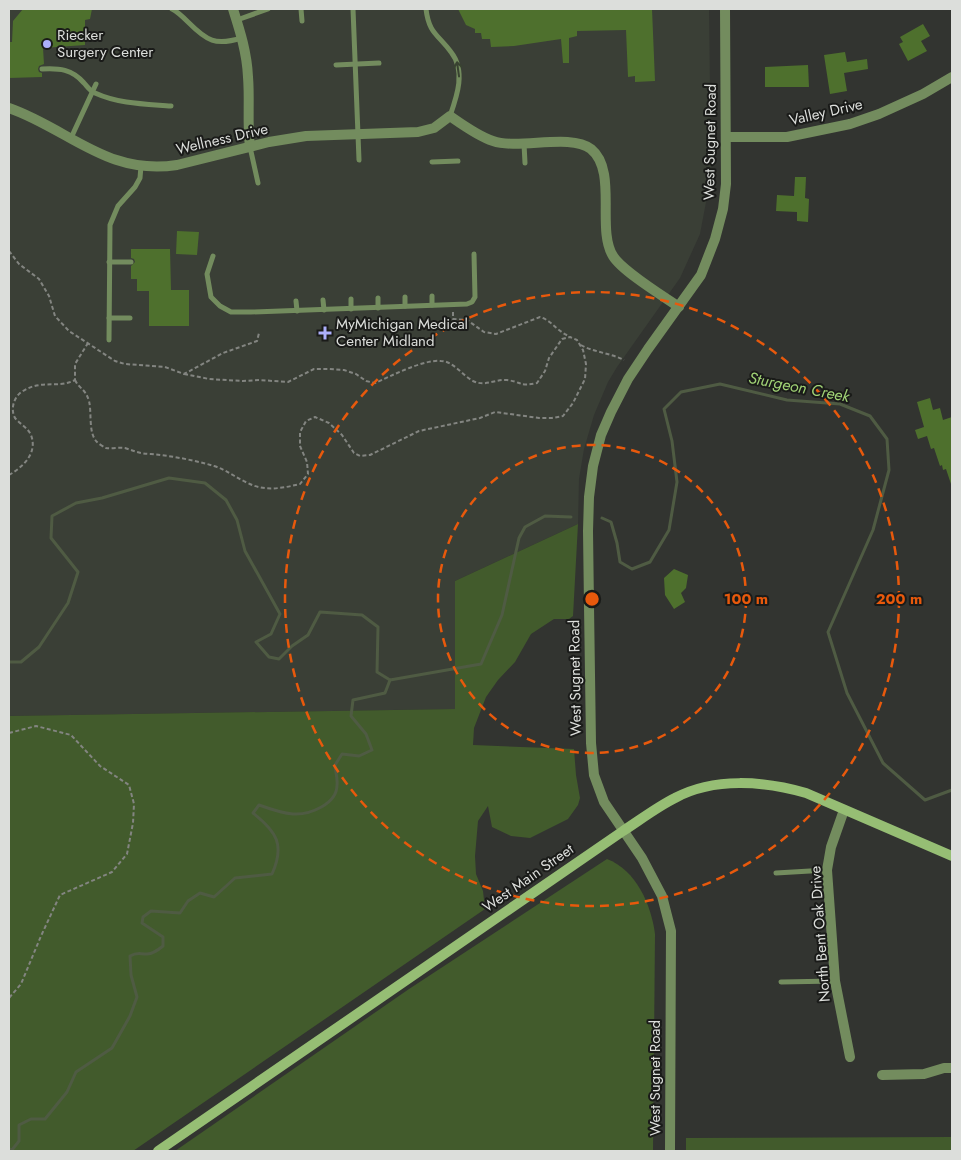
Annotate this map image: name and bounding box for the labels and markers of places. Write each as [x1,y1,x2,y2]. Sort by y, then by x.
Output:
place label: Riecker Surgery Center [57,24,154,63]
marker: Riecker Surgery Center [41,38,53,50]
place label: MyMichigan Medical Center Midland [336,313,468,352]
marker: MyMichigan Medical Center Midland [318,326,332,340]
centre of rings [583,590,601,608]

